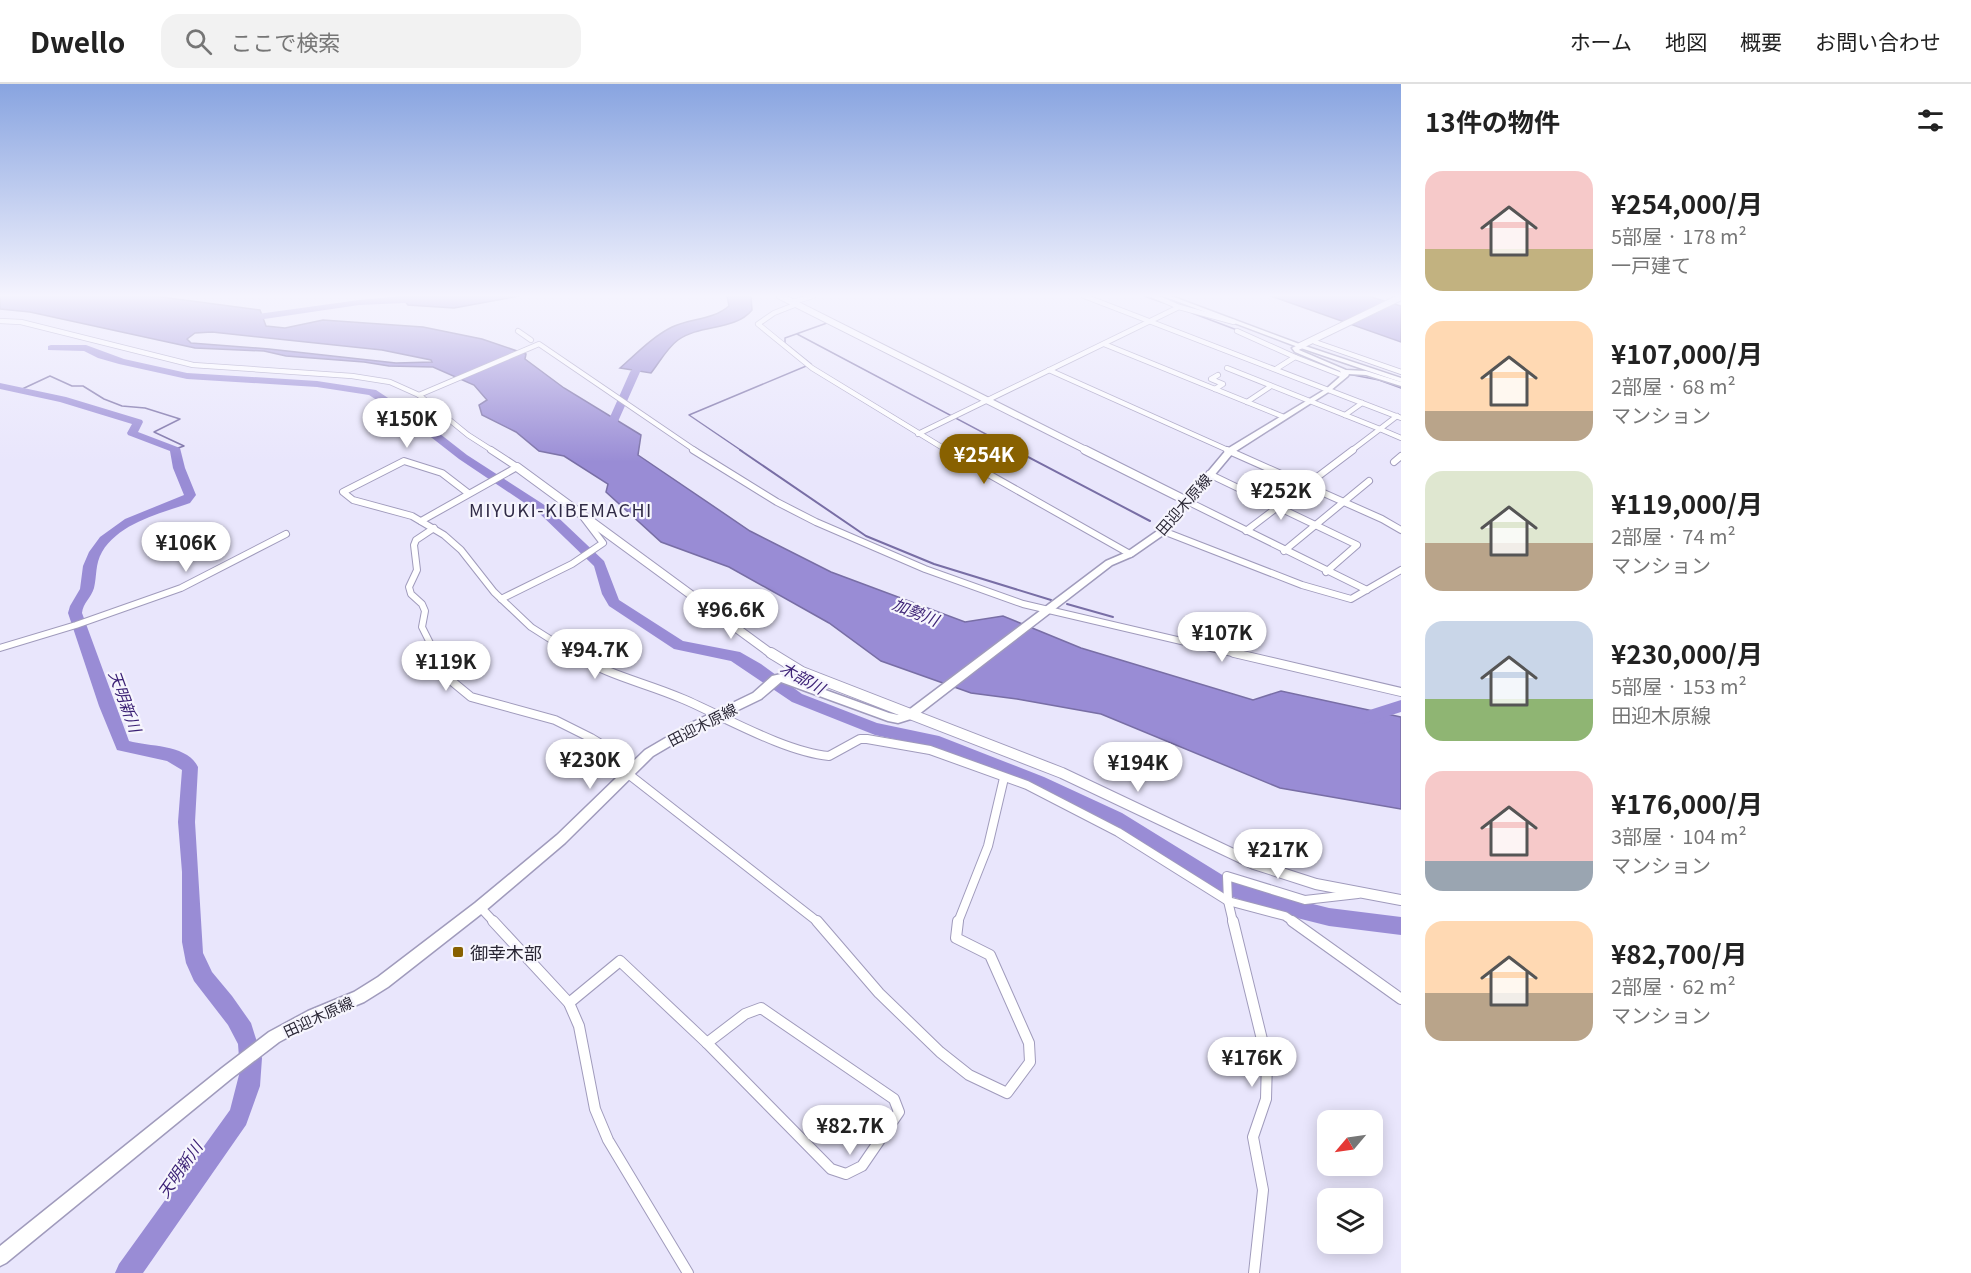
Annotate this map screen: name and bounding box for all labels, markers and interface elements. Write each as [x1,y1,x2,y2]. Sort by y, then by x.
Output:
search box [161,14,581,68]
text: Dwello [30,21,125,61]
icon: search [182,25,215,58]
text: ここで検索 [230,25,340,57]
text: ホーム [1570,26,1632,56]
text: 地図 [1665,26,1707,56]
text: 概要 [1740,26,1782,56]
text: お問い合わせ [1815,26,1941,56]
text: 13件の物件 [1425,102,1560,139]
icon: filters [1914,104,1947,137]
text: ¥254,000/月 [1611,184,1763,221]
icon: home [1473,195,1545,267]
text: 5部屋 · 178 m² [1611,221,1747,250]
text: 一戸建て [1611,250,1691,279]
text: ¥107,000/月 [1611,334,1763,371]
icon: home [1473,345,1545,417]
text: 2部屋 · 68 m² [1611,371,1736,400]
pin: ¥150K [365,398,449,449]
text: マンション [1611,400,1711,429]
text: ¥150K [377,403,437,432]
pin: ¥254K [942,434,1026,485]
text: ¥254K [954,439,1014,468]
street label: 田迎木原線 [1150,469,1216,539]
pin: ¥252K [1239,470,1323,521]
text: ¥252K [1251,475,1311,504]
text: ¥119,000/月 [1611,484,1763,521]
icon: home [1473,495,1545,567]
district label: MIYUKI-KIBEMACHI [469,496,653,522]
text: 2部屋 · 74 m² [1611,521,1736,550]
pin: ¥106K [144,522,228,573]
text: ¥106K [156,527,216,556]
text: マンション [1611,550,1711,579]
pin: ¥96.6K [682,589,780,640]
water label: 加勢川 [889,591,945,632]
text: ¥96.6K [697,594,765,623]
pin: ¥107K [1180,612,1264,663]
text: ¥107K [1192,617,1252,646]
pin: ¥94.7K [546,629,644,680]
text: ¥94.7K [561,634,629,663]
text: ¥230,000/月 [1611,634,1763,671]
pin: ¥119K [404,641,488,692]
icon: home [1473,645,1545,717]
text: ¥119K [416,646,476,675]
water label: 木部川 [776,655,832,700]
water label: 天明新川 [104,667,149,737]
text: 5部屋 · 153 m² [1611,671,1747,700]
street label: 田迎木原線 [664,698,740,750]
text: 田迎木原線 [1611,700,1711,729]
pin: ¥230K [548,739,632,790]
pin: ¥194K [1096,742,1180,793]
text: ¥230K [560,744,620,773]
text: ¥194K [1108,747,1168,776]
text: ¥176,000/月 [1611,784,1763,821]
icon: home [1473,795,1545,867]
text: 3部屋 · 104 m² [1611,821,1747,850]
pin: ¥217K [1236,829,1320,880]
text: ¥217K [1248,834,1308,863]
text: マンション [1611,850,1711,879]
text: ¥82,700/月 [1611,934,1748,971]
place label: 御幸木部 [470,939,542,965]
marker: 御幸木部 [451,945,465,959]
icon: home [1473,945,1545,1017]
text: 2部屋 · 62 m² [1611,971,1736,1000]
street label: 田迎木原線 [280,991,356,1041]
text: マンション [1611,1000,1711,1029]
pin: ¥176K [1210,1037,1294,1088]
text: ¥176K [1222,1042,1282,1071]
pin: ¥82.7K [801,1105,899,1156]
text: ¥82.7K [816,1110,884,1139]
north arrow [1317,1110,1383,1176]
map controls [1317,1110,1383,1254]
water label: 天明新川 [151,1134,208,1202]
button: layers [1317,1188,1383,1254]

